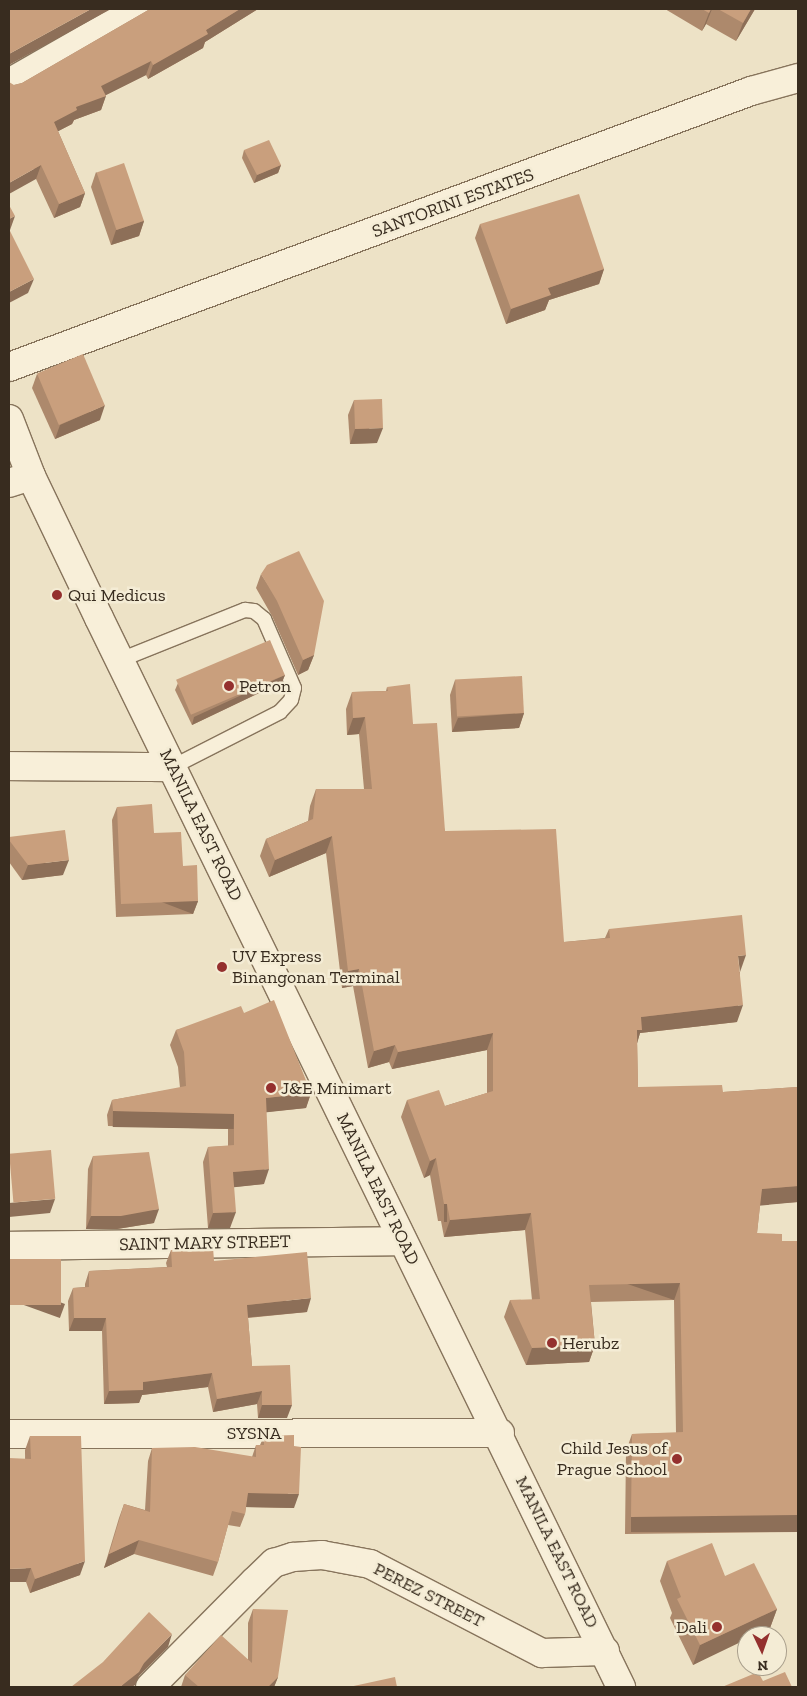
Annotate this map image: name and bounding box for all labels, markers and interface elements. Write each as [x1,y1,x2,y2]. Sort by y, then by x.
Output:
street label: SANTORINI ESTATES [369,164,537,242]
place label: Qui Medicus [68,584,166,606]
marker: Qui Medicus [50,588,64,602]
place label: Petron [239,675,291,697]
marker: Petron [223,680,235,692]
street label: MANILA EAST ROAD [155,745,247,905]
place label: UV Express Binangonan Terminal [232,946,400,989]
marker: UV Express Binangonan Terminal [216,961,228,973]
place label: J&E Minimart [281,1077,391,1099]
marker: J&E Minimart [265,1082,277,1094]
street label: MANILA EAST ROAD [332,1109,424,1269]
street label: SAINT MARY STREET [118,1231,292,1255]
place label: Herubz [562,1332,619,1354]
marker: Herubz [546,1337,558,1349]
street label: SYSNA [227,1422,281,1444]
place label: Child Jesus of Prague School [557,1438,667,1480]
marker: Child Jesus of Prague School [671,1453,683,1465]
street label: MANILA EAST ROAD [511,1472,603,1632]
street label: PEREZ STREET [370,1558,488,1632]
place label: Dali [676,1616,707,1638]
marker: Dali [711,1621,723,1633]
north arrow [737,1626,787,1676]
text: N [757,1657,769,1674]

